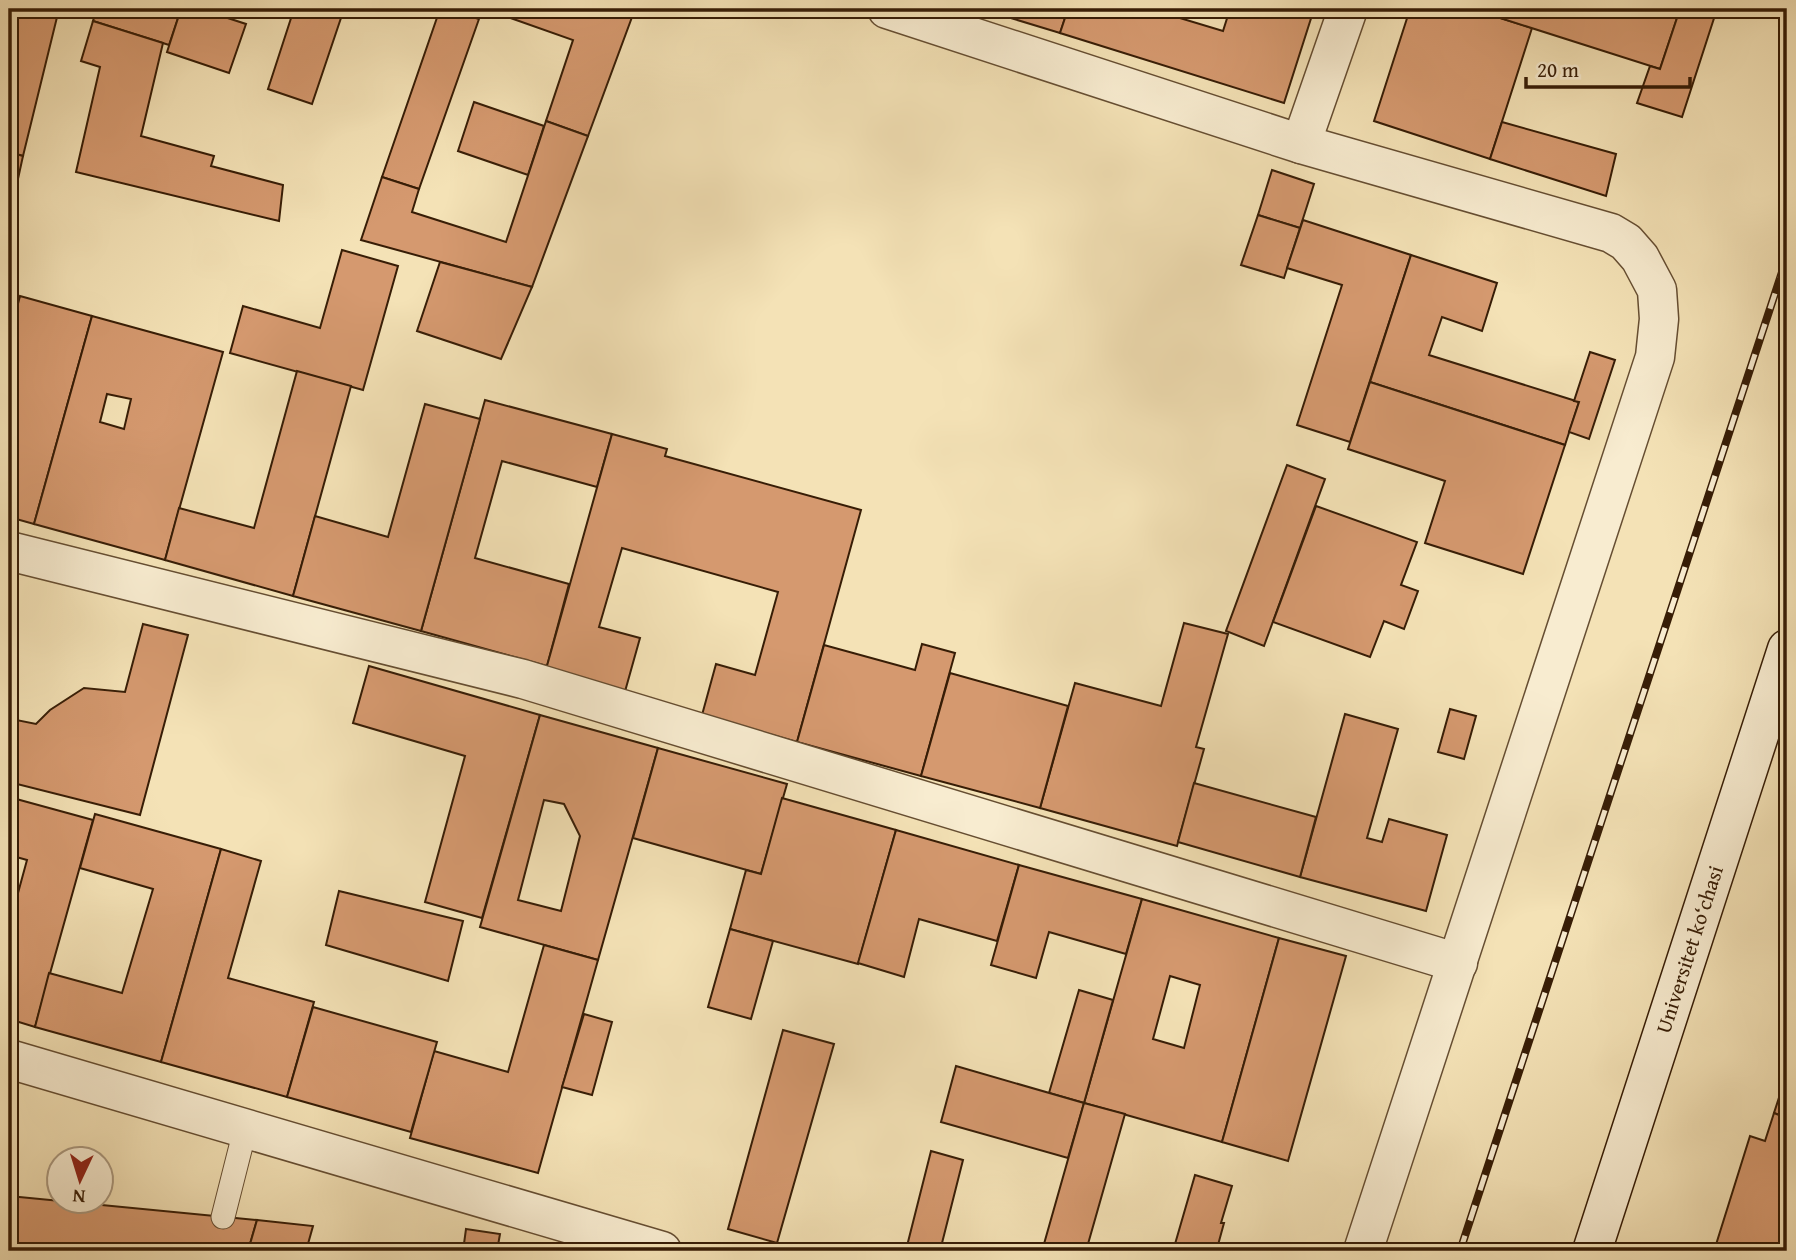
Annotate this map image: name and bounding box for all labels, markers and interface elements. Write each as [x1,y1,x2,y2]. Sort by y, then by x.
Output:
scale bar [1526,46,1691,90]
text: 20 m [1537,54,1579,85]
street label: Universitet kо‘chasi [1648,861,1731,1037]
north arrow [46,1144,116,1214]
text: N [71,1183,86,1211]

